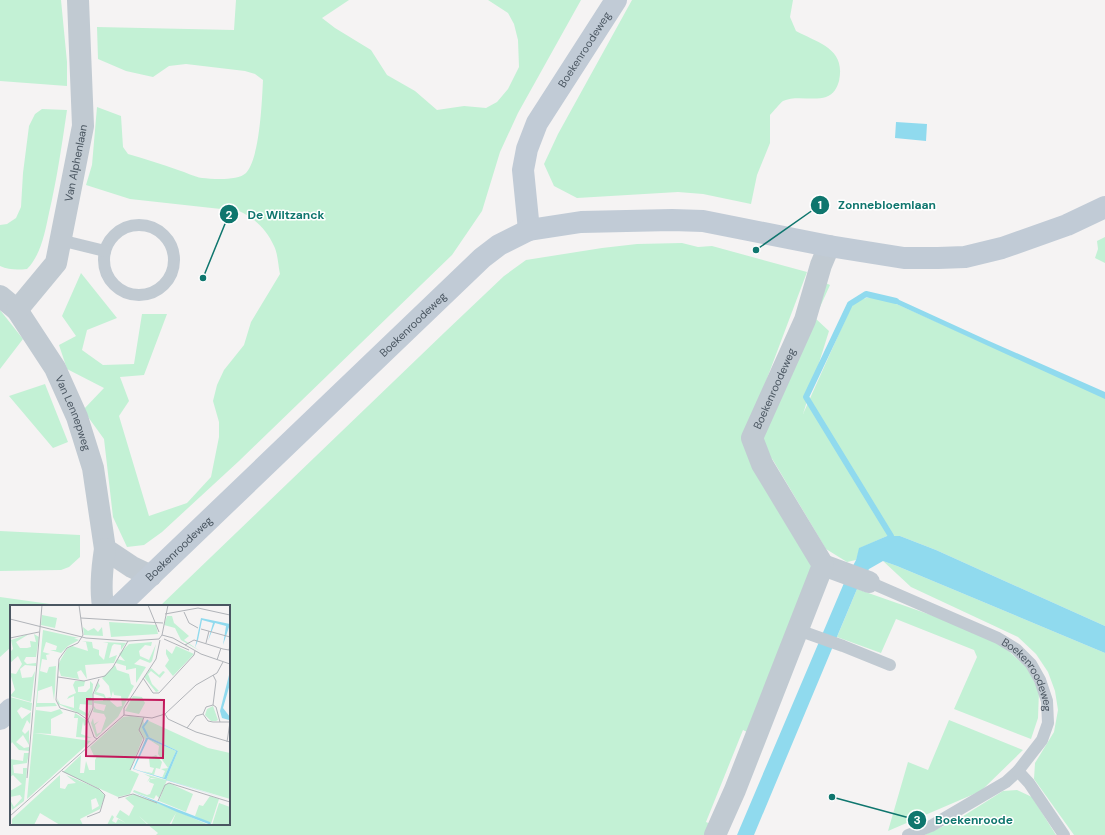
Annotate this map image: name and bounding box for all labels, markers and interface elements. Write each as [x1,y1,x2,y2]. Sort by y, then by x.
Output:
street label: Boekenroodeweg [555,9,614,90]
street label: Van Alphenlaan [61,123,90,203]
callout: Zonnebloemlaan [810,193,944,217]
text: 1 [818,197,822,213]
text: Zonnebloemlaan [838,197,936,213]
callout: De Wiltzanck [219,202,332,226]
text: 2 [226,207,233,223]
text: De Wiltzanck [248,207,325,223]
street label: Boekenroodeweg [376,289,449,360]
street label: Boekenroodeweg [750,346,799,431]
street label: Van Lennepweg [52,373,94,452]
street label: Boekenroodeweg [142,513,215,584]
inset map [10,605,230,825]
street label: Boekenroodeweg [999,635,1054,712]
callout: Boekenroode [907,808,1021,832]
text: 3 [913,812,921,828]
text: Boekenroode [935,812,1013,828]

